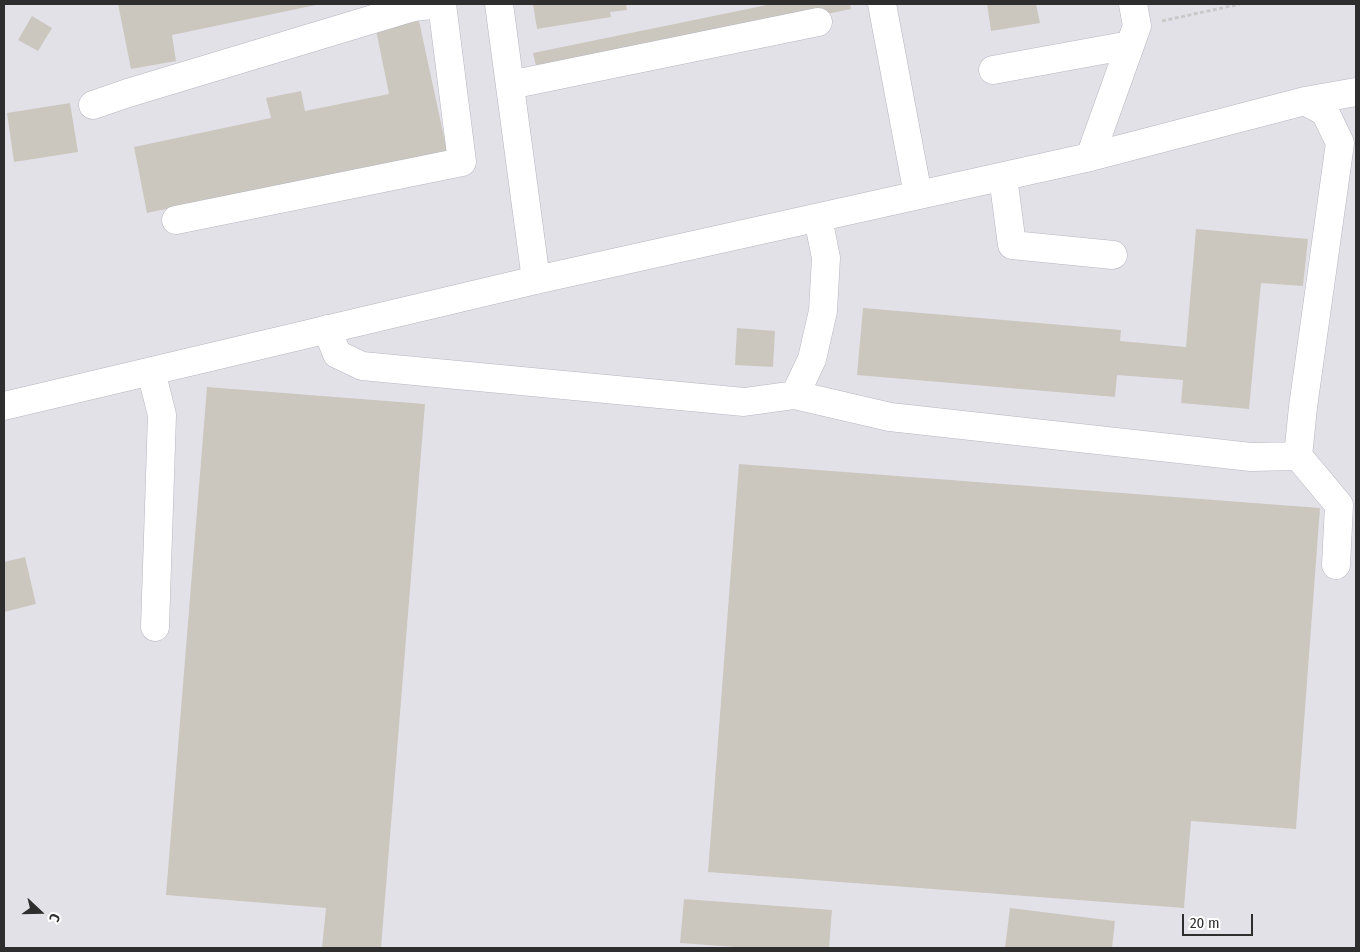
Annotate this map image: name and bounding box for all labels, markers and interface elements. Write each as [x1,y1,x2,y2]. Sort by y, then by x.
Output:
north arrow [15,887,65,937]
scale bar [1185,904,1256,936]
text: С [45,911,64,924]
text: 20 m [1190,914,1220,932]

